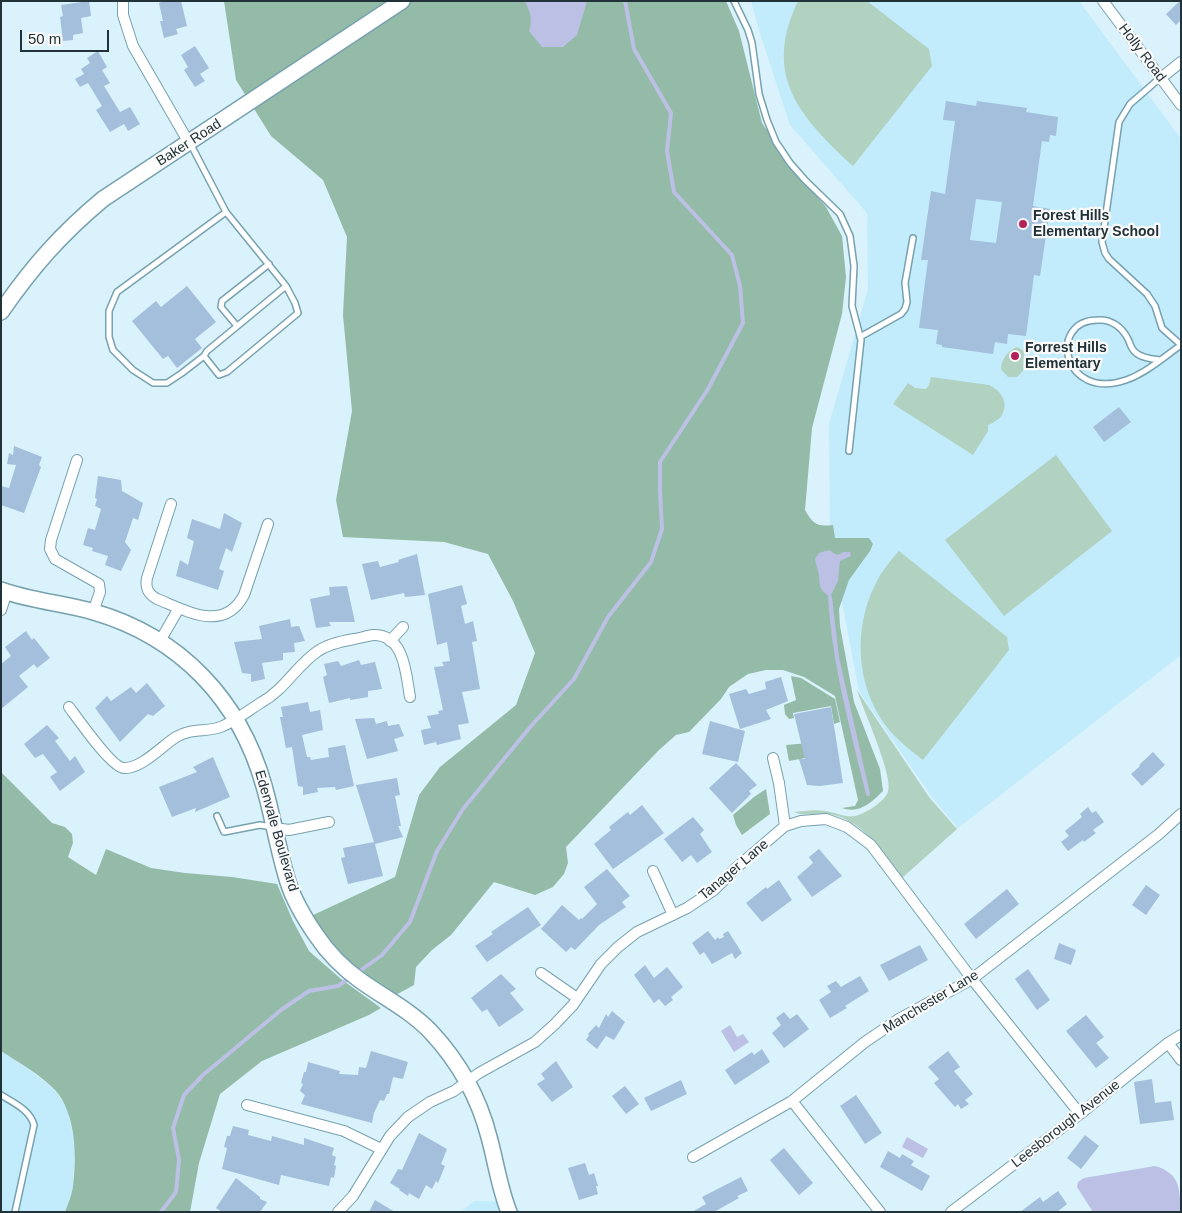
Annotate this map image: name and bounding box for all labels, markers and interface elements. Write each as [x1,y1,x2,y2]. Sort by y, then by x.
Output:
scale bar [22,20,111,52]
street label: Holly Road [1115,21,1169,85]
text: 50 m [28,30,61,47]
street label: Baker Road [153,116,225,170]
place label: Forest Hills Elementary School [1033,208,1159,240]
marker: Forest Hills Elementary School [1017,218,1029,230]
place label: Forrest Hills Elementary [1025,340,1107,372]
marker: Forrest Hills Elementary [1009,350,1021,362]
street label: Edenvale Boulevard [251,768,301,894]
street label: Tanager Lane [696,836,772,904]
street label: Manchester Lane [880,967,982,1037]
street label: Leesborough Avenue [1008,1076,1124,1172]

